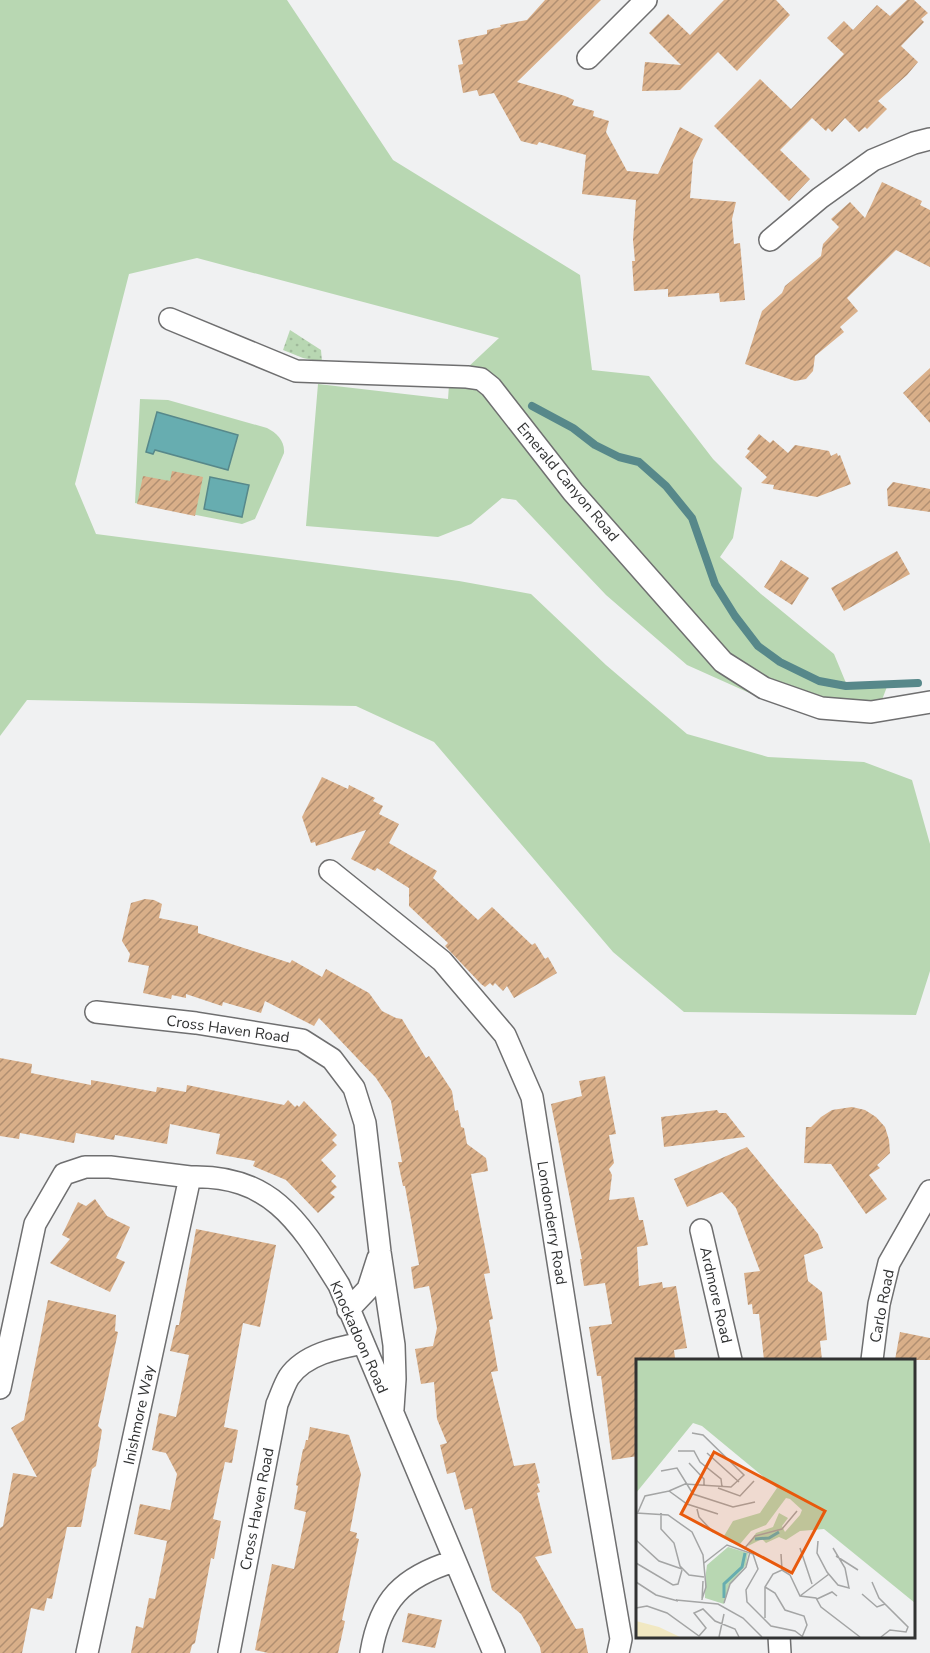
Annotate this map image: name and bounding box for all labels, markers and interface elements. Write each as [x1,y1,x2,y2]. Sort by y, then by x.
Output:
street label: Emerald Canyon Road [512,418,624,546]
street label: Cross Haven Road [165,1010,291,1048]
street label: Londonderry Road [532,1160,572,1286]
street label: Ardmore Road [695,1245,737,1345]
street label: Carlo Road [865,1267,899,1345]
street label: Knockadoon Road [325,1278,393,1396]
inset map [636,1359,915,1638]
street label: Inishmore Way [119,1363,159,1467]
street label: Cross Haven Road [235,1446,279,1572]

